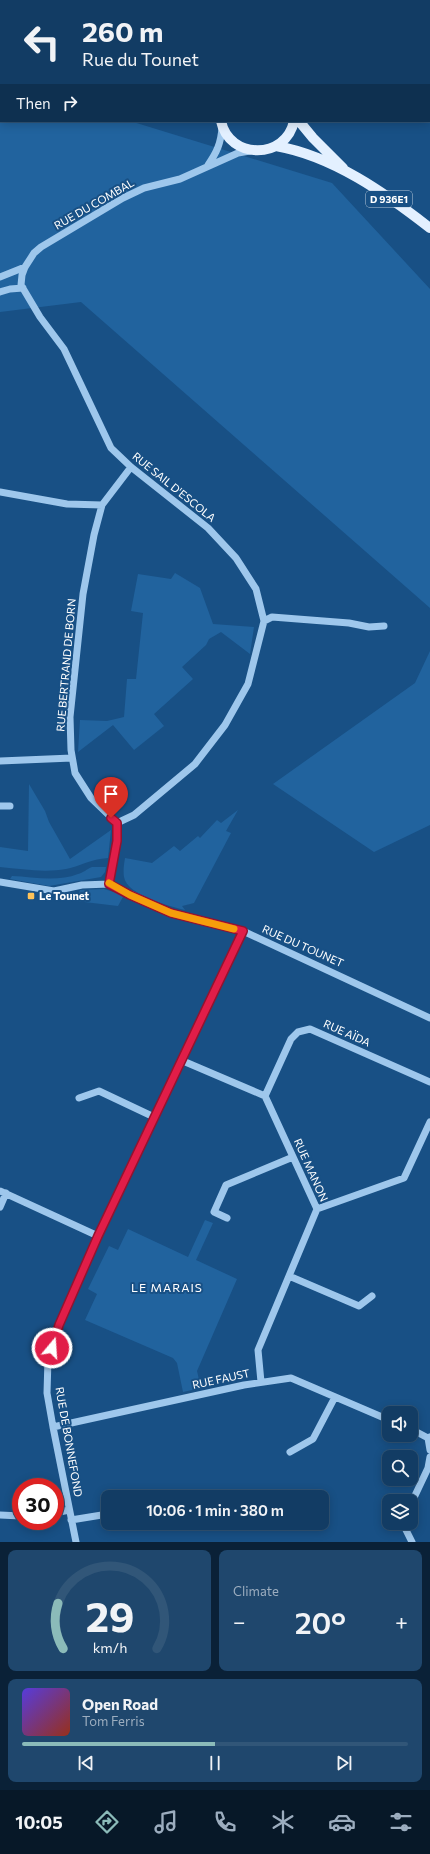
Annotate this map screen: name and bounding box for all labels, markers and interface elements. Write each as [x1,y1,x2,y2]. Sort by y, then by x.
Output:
text: 260 m [82,14,163,48]
icon: left [16,16,68,68]
text: Rue du Tounet [82,48,199,70]
icon: right [59,92,81,114]
text: Then [16,94,51,112]
street label: RUE DU COMBAL [52,175,136,232]
road number: D 936E1 [366,191,412,207]
street label: RUE SAIL D'ESCOLA [130,449,219,524]
street label: RUE BERTRAND DE BORN [53,598,78,732]
pin [94,777,128,818]
icon: arrive [100,783,122,805]
place label: Le Tounet [39,889,90,902]
marker: Le Tounet [26,891,36,901]
street label: RUE DU TOUNET [261,922,346,969]
street label: RUE AÏDA [322,1016,373,1049]
street label: RUE MANON [292,1136,331,1203]
district label: LE MARAIS [131,1280,203,1294]
position arrow [31,1327,73,1369]
street label: RUE FAUST [191,1366,251,1391]
street label: RUE DE BONNEFOND [53,1386,86,1498]
map controls [382,1406,418,1530]
button: sound [382,1406,418,1442]
button: search [382,1450,418,1486]
speed limit sign: 30 [12,1478,64,1530]
button: layers [382,1494,418,1530]
text: 10:06 · 1 min · 380 m [146,1501,284,1519]
text: Climate [233,1583,279,1599]
text: 29 [85,1589,134,1640]
text: 20° [295,1603,346,1640]
text: − [233,1608,246,1635]
text: + [395,1608,408,1635]
text: km/h [92,1637,127,1655]
text: Open Road [82,1695,158,1713]
text: Tom Ferris [82,1713,145,1729]
icon: previous [75,1752,97,1774]
icon: pause [204,1752,226,1774]
icon: next [333,1752,355,1774]
icon: directions [93,1808,121,1836]
icon: music [152,1808,180,1836]
icon: phone [211,1808,239,1836]
icon: climate [269,1808,297,1836]
icon: car [328,1808,356,1836]
icon: filters [387,1808,415,1836]
text: 10:05 [15,1811,63,1833]

